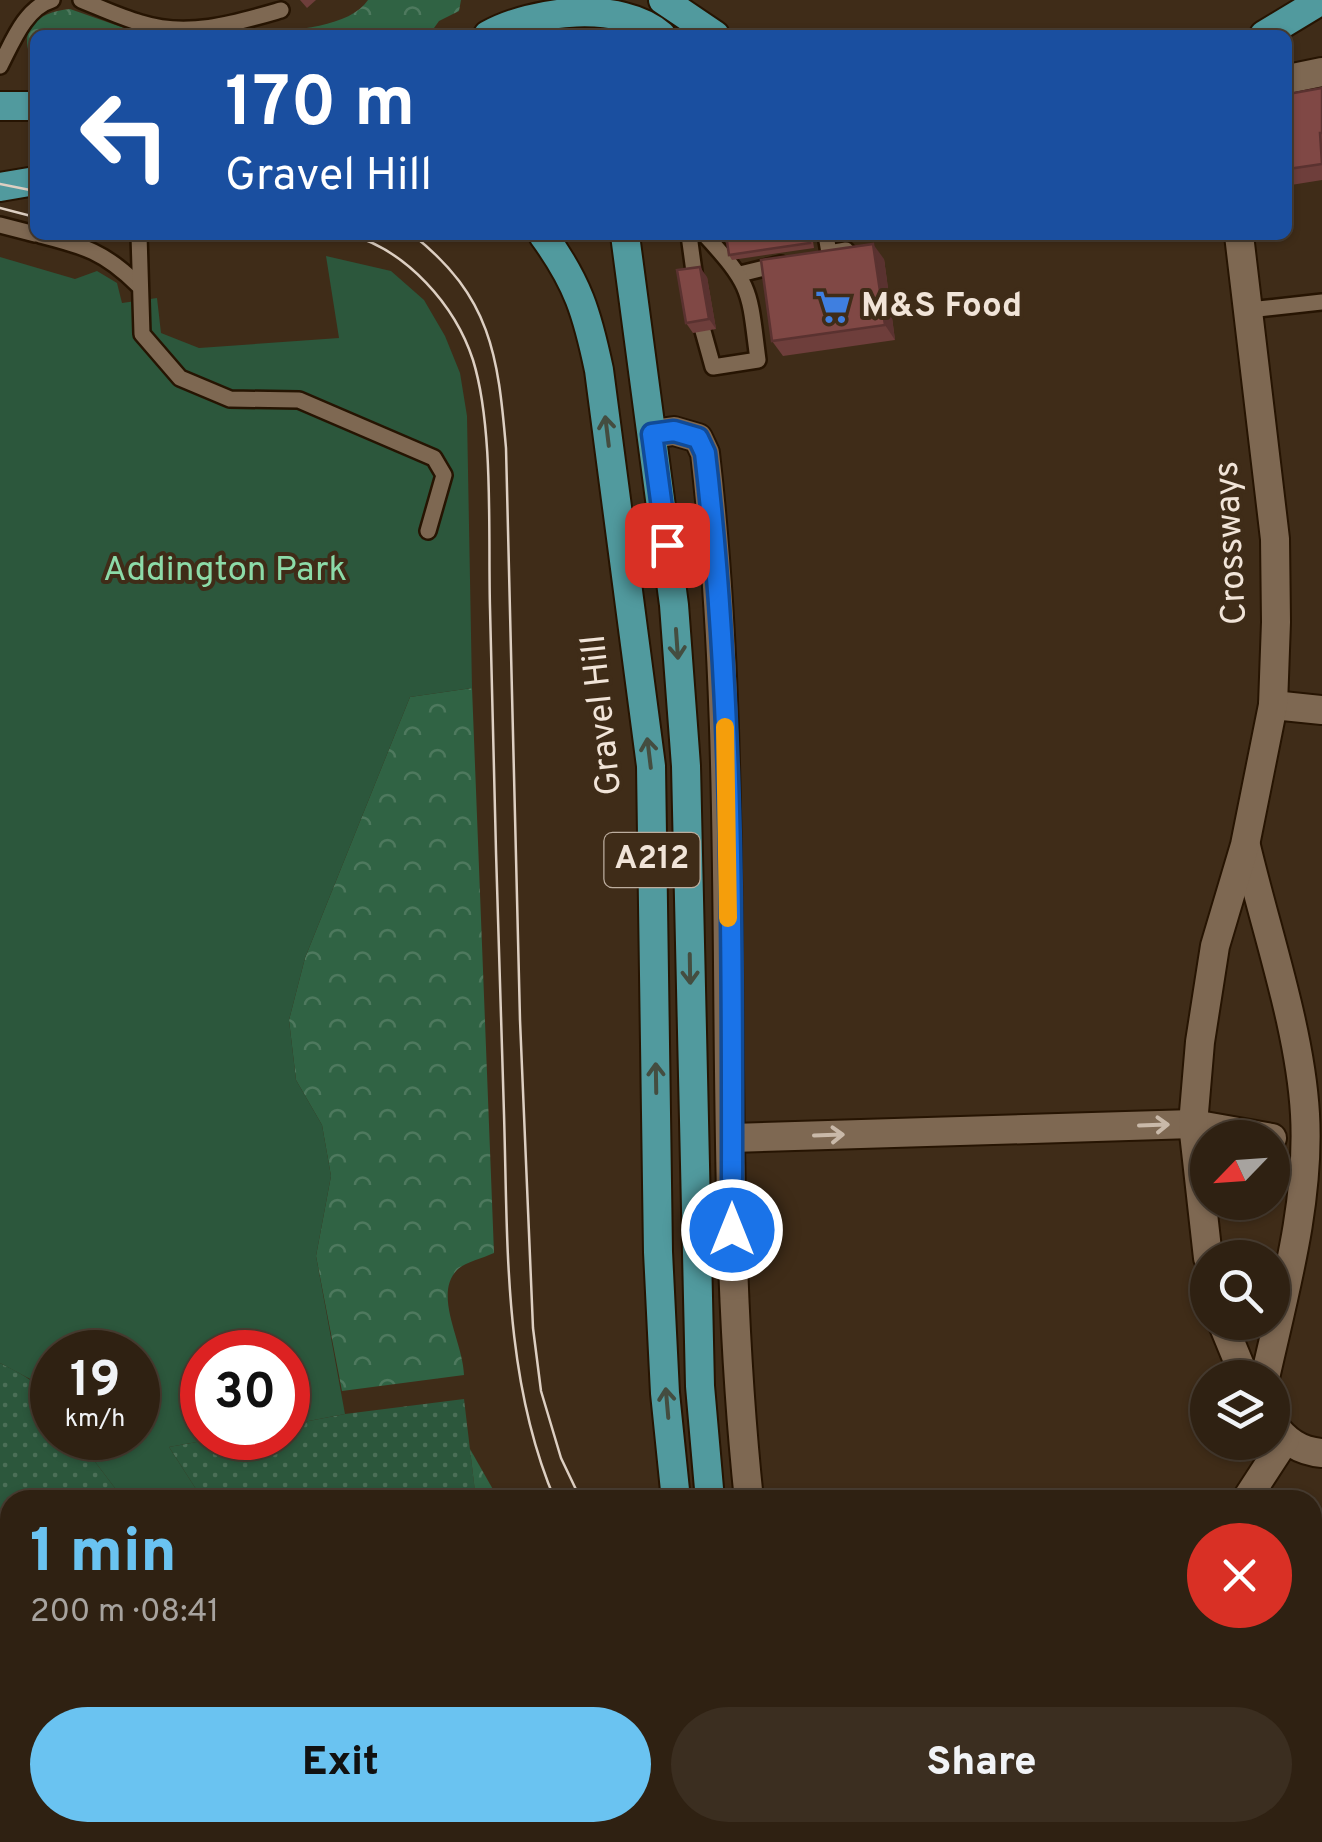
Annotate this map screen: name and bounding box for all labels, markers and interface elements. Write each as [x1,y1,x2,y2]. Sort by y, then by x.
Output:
text: 170 m [225,62,415,151]
icon: left [60,70,190,200]
text: Gravel Hill [225,149,432,206]
place label: M&S Food [861,285,1022,329]
supermarket icon: M&S Food [814,288,852,326]
one-way arrow [597,416,616,448]
street label: Crossways [1206,460,1258,626]
pin [625,503,710,588]
icon: arrive [640,518,695,573]
park label: Addington Park [103,549,347,593]
one-way arrow [668,627,687,660]
street label: Gravel Hill [573,633,633,797]
one-way arrow [639,738,657,770]
road number: A212 [604,833,700,887]
one-way arrow [680,952,699,984]
one-way arrow [646,1063,666,1096]
one-way arrow [1138,1116,1170,1135]
north arrow [1190,1120,1290,1220]
map controls [1190,1120,1290,1460]
one-way arrow [813,1125,845,1144]
position arrow [680,1178,784,1282]
button: search [1190,1240,1290,1340]
speed limit sign: 30 [180,1330,310,1460]
text: 19 [70,1351,120,1414]
button: layers [1190,1360,1290,1460]
one-way arrow [657,1387,676,1420]
text: km/h [65,1404,125,1436]
text: 1 min [30,1517,177,1593]
button: close [1187,1523,1292,1628]
text: 200 m · 08:41 [30,1593,219,1633]
button: Exit [30,1707,651,1822]
button: Share [671,1707,1292,1822]

